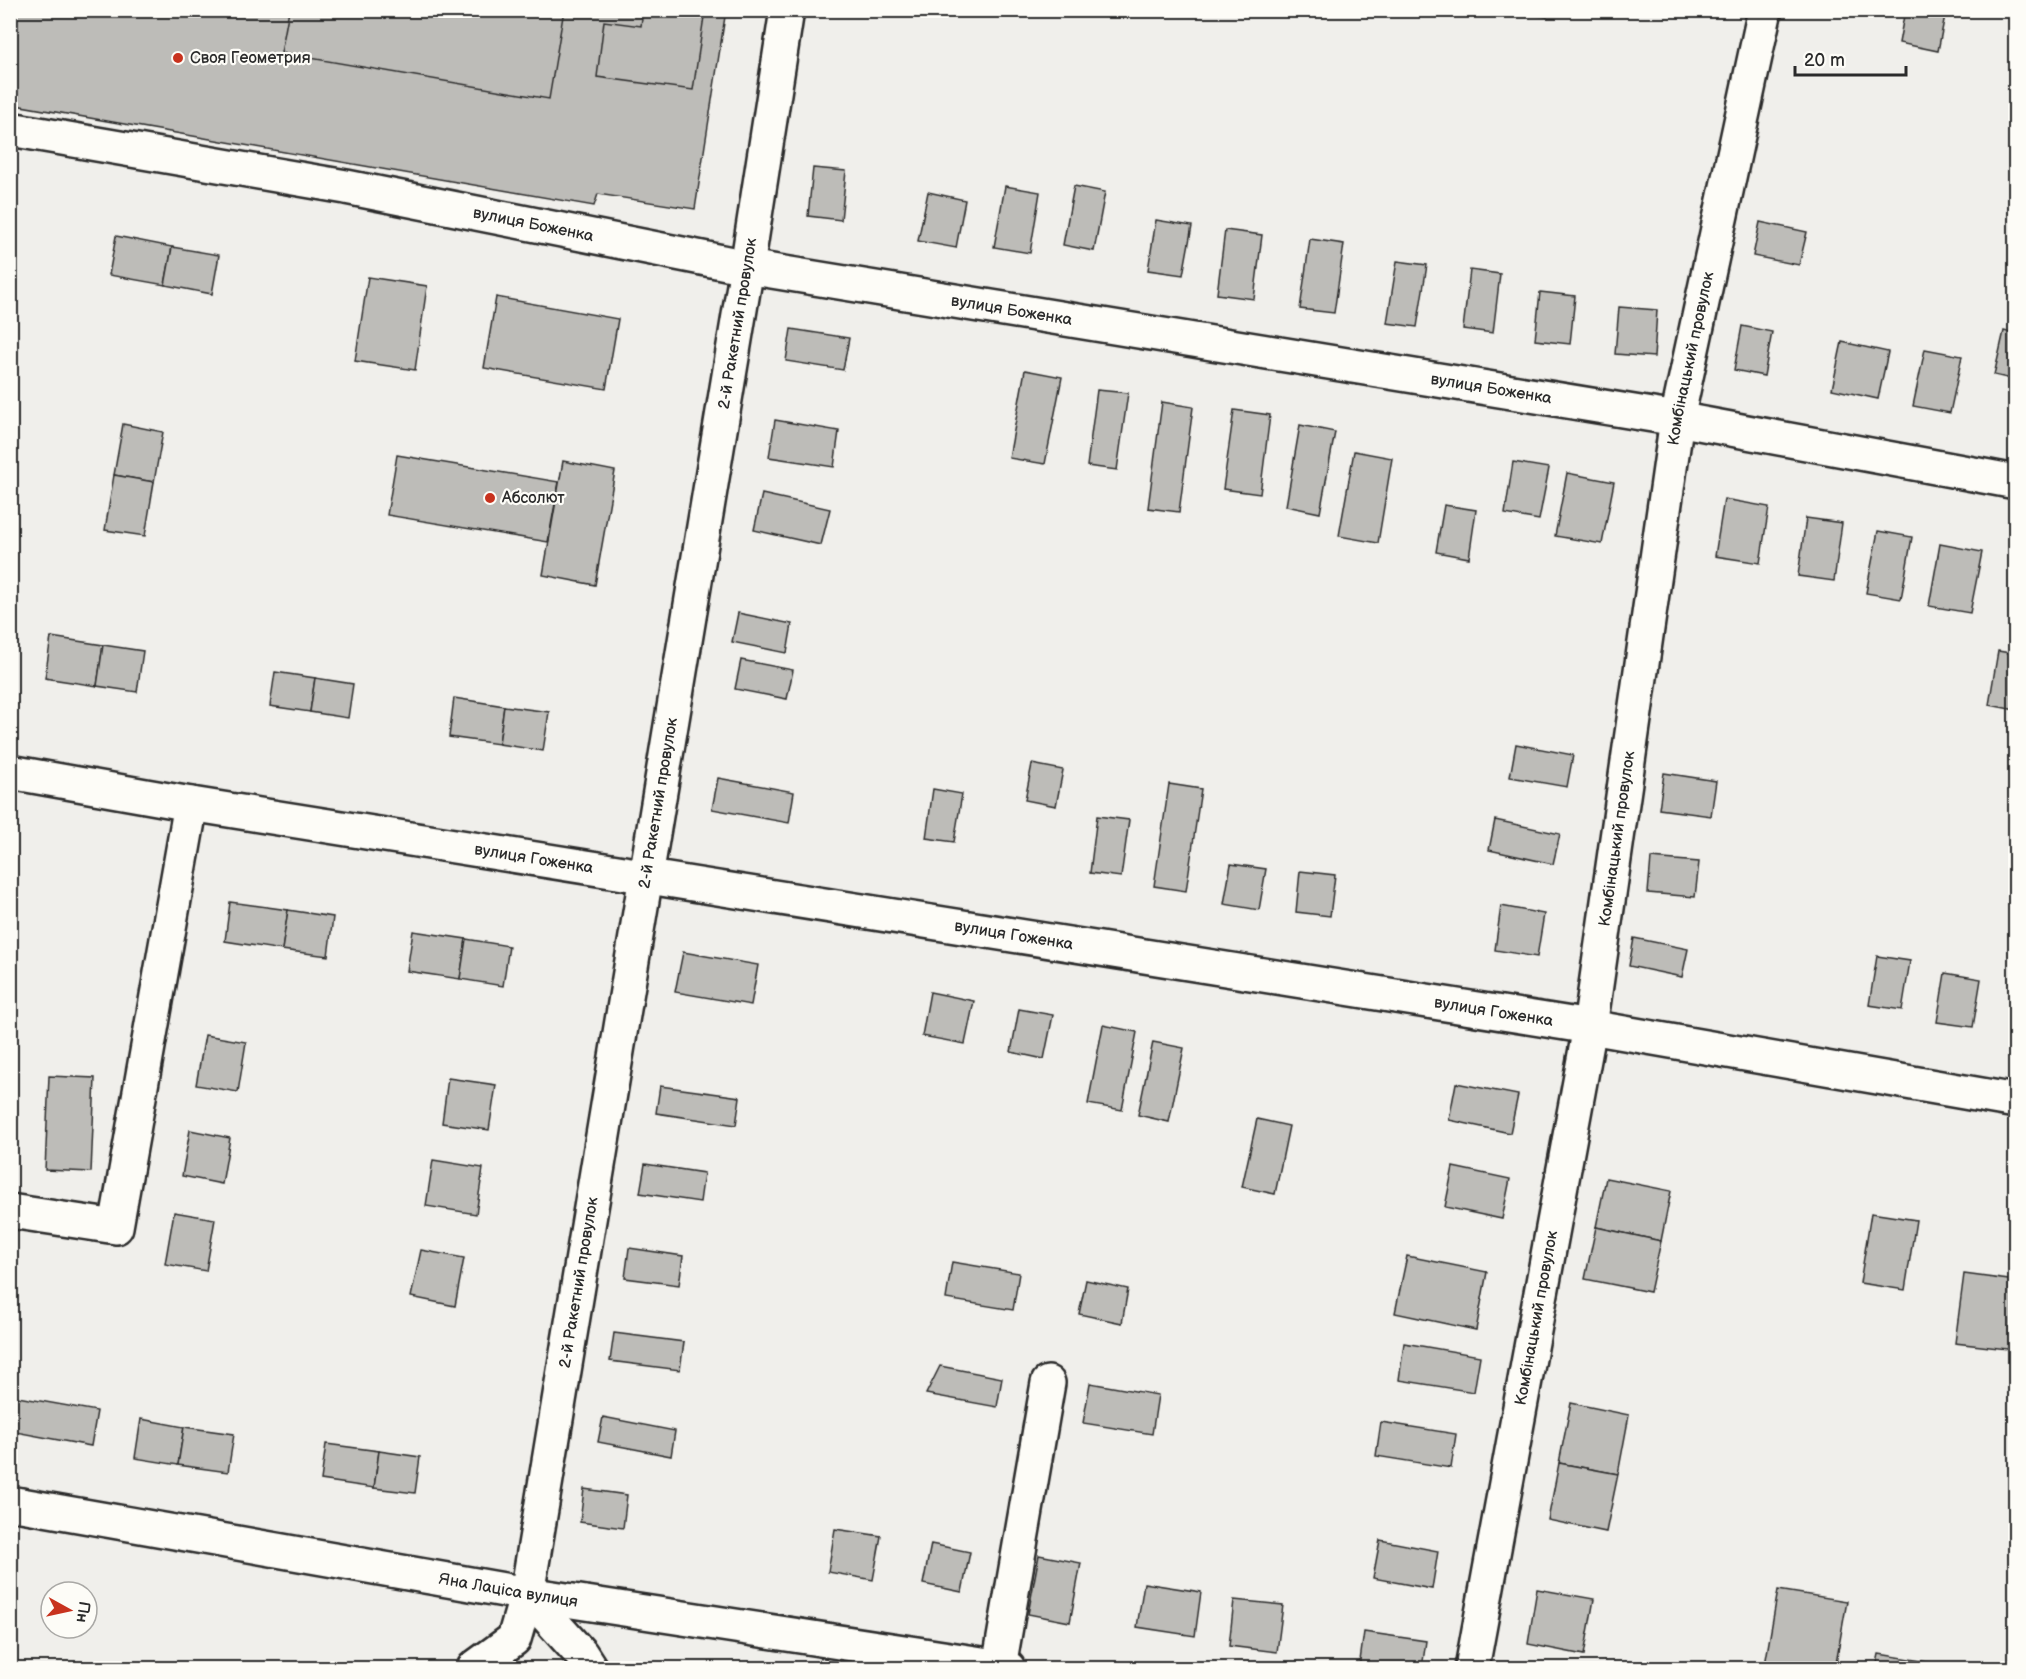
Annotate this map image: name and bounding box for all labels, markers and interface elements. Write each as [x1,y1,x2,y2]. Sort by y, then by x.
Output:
scale bar [1795,39,1906,77]
place label: Своя Геометрия [190,49,311,68]
text: 20 m [1804,50,1845,71]
marker: Своя Геометрия [171,51,185,65]
street label: вулиця Боженка [471,203,596,246]
street label: 2-й Ракетний провулок [714,236,761,411]
street label: Комбінацький провулок [1664,269,1718,447]
street label: вулиця Боженка [950,291,1074,330]
street label: вулиця Боженка [1429,369,1554,408]
place label: Абсолют [501,489,565,508]
marker: Абсолют [483,491,497,505]
street label: 2-й Ракетний провулок [635,716,682,890]
street label: Комбінацький провулок [1595,749,1639,928]
street label: вулиця Гоженка [473,840,595,878]
street label: вулиця Гоженка [953,916,1075,954]
street label: вулиця Гоженка [1433,993,1555,1031]
street label: 2-й Ракетний провулок [555,1195,602,1369]
street label: Комбінацький провулок [1511,1229,1562,1407]
street label: Яна Лаціса вулиця [437,1569,579,1611]
north arrow [39,1580,99,1640]
text: Пн [71,1600,93,1624]

